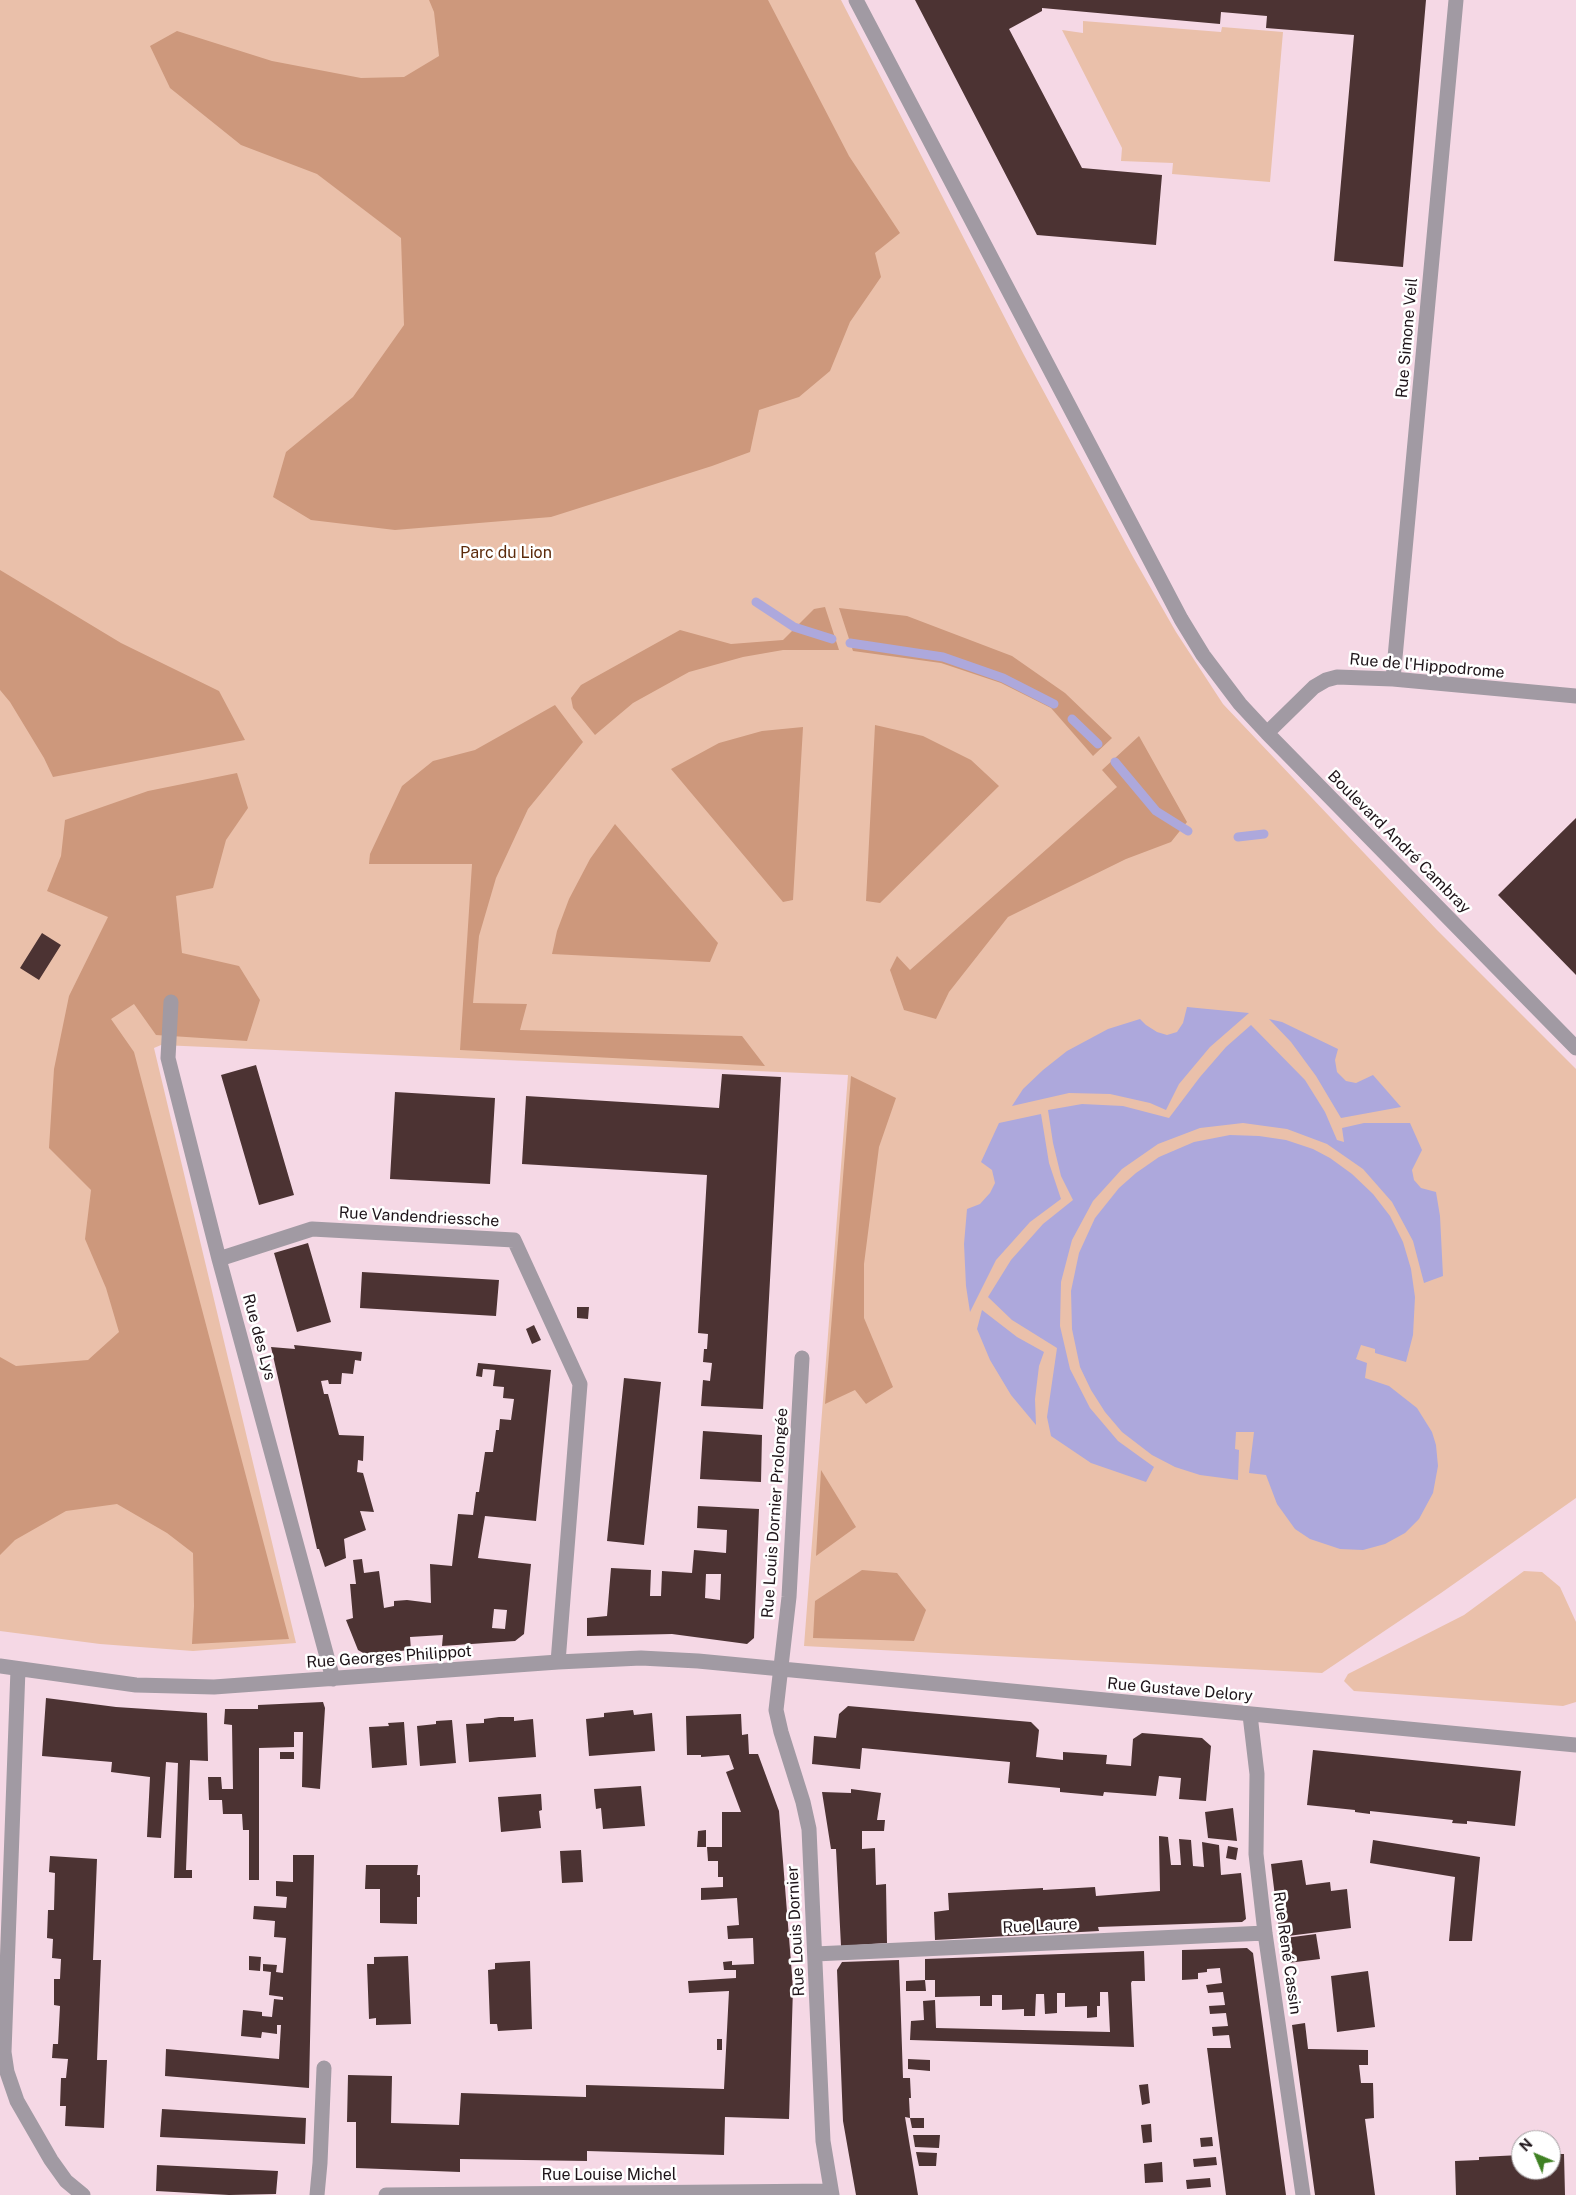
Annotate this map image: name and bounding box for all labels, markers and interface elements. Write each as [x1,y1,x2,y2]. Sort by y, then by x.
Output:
street label: Rue Simone Veil [1392,277,1422,399]
park label: Parc du Lion [460,543,552,563]
street label: Rue de l'Hippodrome [1349,650,1505,682]
street label: Boulevard André Cambray [1323,766,1475,918]
street label: Rue Vandendriessche [338,1203,500,1231]
street label: Rue des Lys [238,1292,280,1382]
street label: Rue Louis Dornier Prolongée [758,1407,792,1619]
street label: Rue Georges Philippot [306,1642,472,1672]
street label: Rue Gustave Delory [1106,1674,1254,1706]
street label: Rue Louis Dornier [783,1865,809,1997]
street label: Rue René Cassin [1269,1890,1305,2016]
street label: Rue Laure [1002,1914,1078,1938]
north arrow [1511,2130,1561,2180]
text: N [1517,2136,1536,2155]
street label: Rue Louise Michel [541,2165,677,2185]

